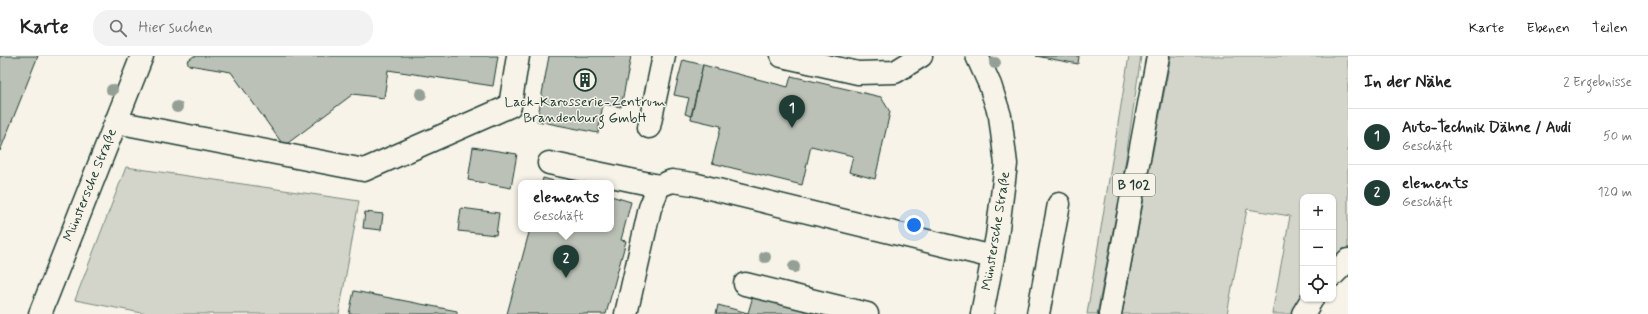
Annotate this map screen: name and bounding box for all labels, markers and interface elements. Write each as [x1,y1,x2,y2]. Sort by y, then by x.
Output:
search box [93,10,373,46]
text: Karte [20,15,69,40]
icon: search [107,17,129,39]
text: Hier suchen [139,18,213,38]
text: Karte [1469,19,1504,37]
text: Ebenen [1526,19,1570,37]
text: Teilen [1592,19,1628,37]
building icon: Lack-Karosserie-Zentrum Brandenburg GmbH [572,67,598,93]
text: In der Nähe [1364,71,1452,93]
text: 2 Ergebnisse [1563,74,1632,91]
place label: Lack-Karosserie-Zentrum Brandenburg GmbH [505,93,665,129]
pin: 1 [779,95,805,128]
text: Auto-Technik Dähne / Audi [1402,118,1571,138]
street label: Münstersche Straße [59,126,121,244]
text: 1 [1374,128,1380,145]
text: 50 m [1603,128,1632,145]
text: Geschäft [1402,138,1453,155]
street label: Münstersche Straße [978,170,1014,292]
road number: B 102 [1113,174,1155,196]
text: elements [1402,174,1468,194]
popup [518,180,614,232]
text: 2 [1374,184,1380,201]
text: 120 m [1598,184,1632,201]
text: elements [533,188,599,208]
map controls [1300,194,1336,302]
button: + [1300,194,1336,230]
text: Geschäft [1402,194,1453,211]
text: Geschäft [533,208,584,225]
your location [904,215,924,235]
button: − [1300,230,1336,266]
pin: 2 [553,245,579,278]
button: locate [1300,266,1336,302]

